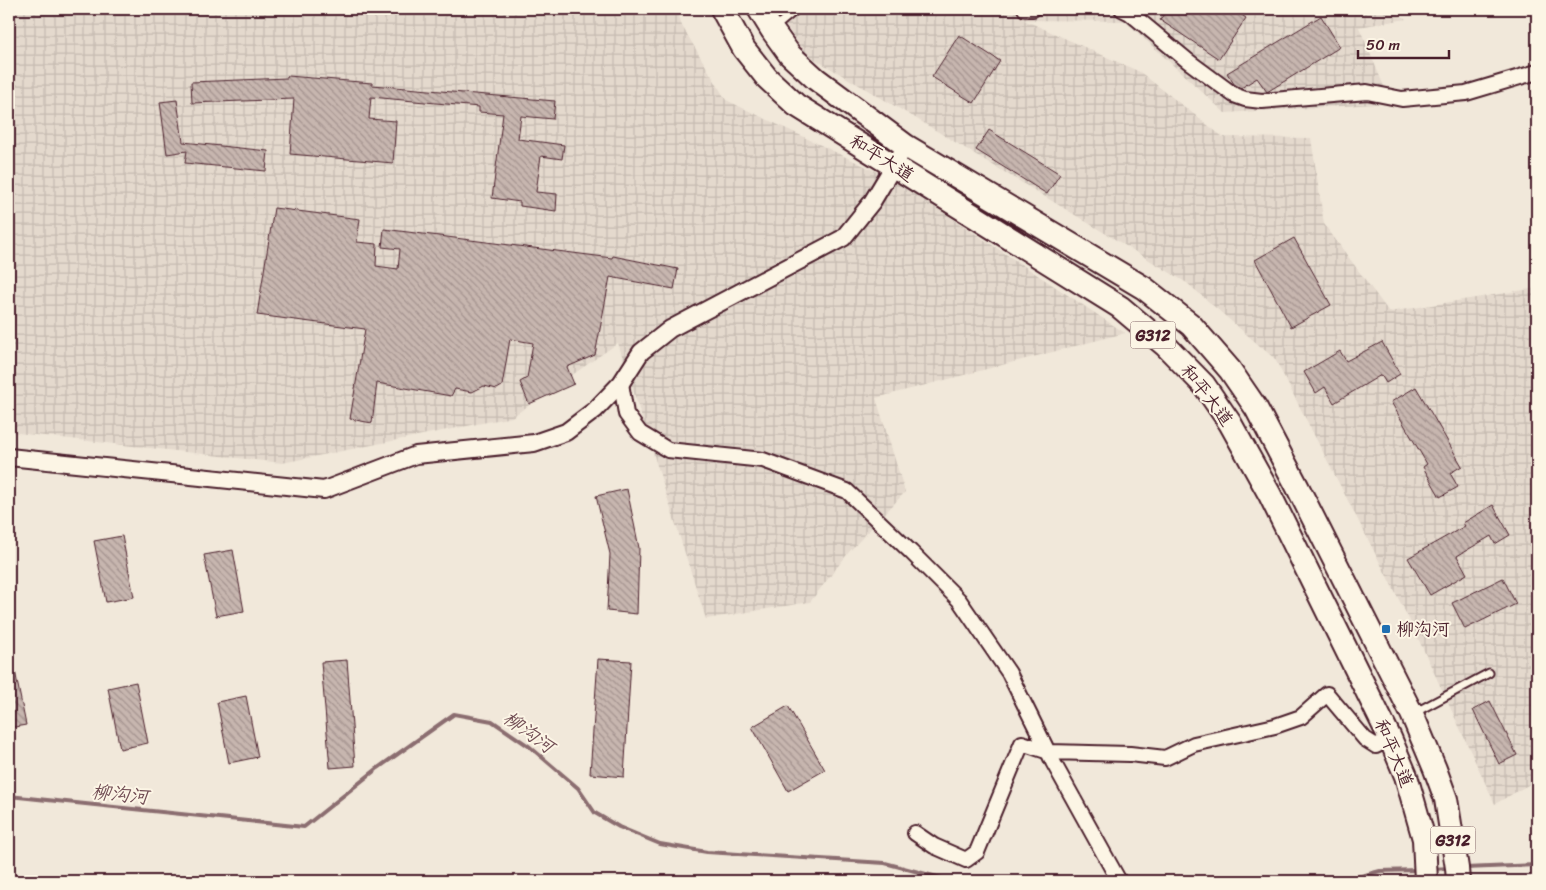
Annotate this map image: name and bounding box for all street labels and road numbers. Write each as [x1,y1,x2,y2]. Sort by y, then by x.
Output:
street label: 和平大道 [843,125,921,191]
road number: G312 [1130,322,1176,348]
street label: 和平大道 [1172,357,1242,433]
street label: 和平大道 [1365,714,1423,792]
road number: G312 [1430,826,1476,854]

